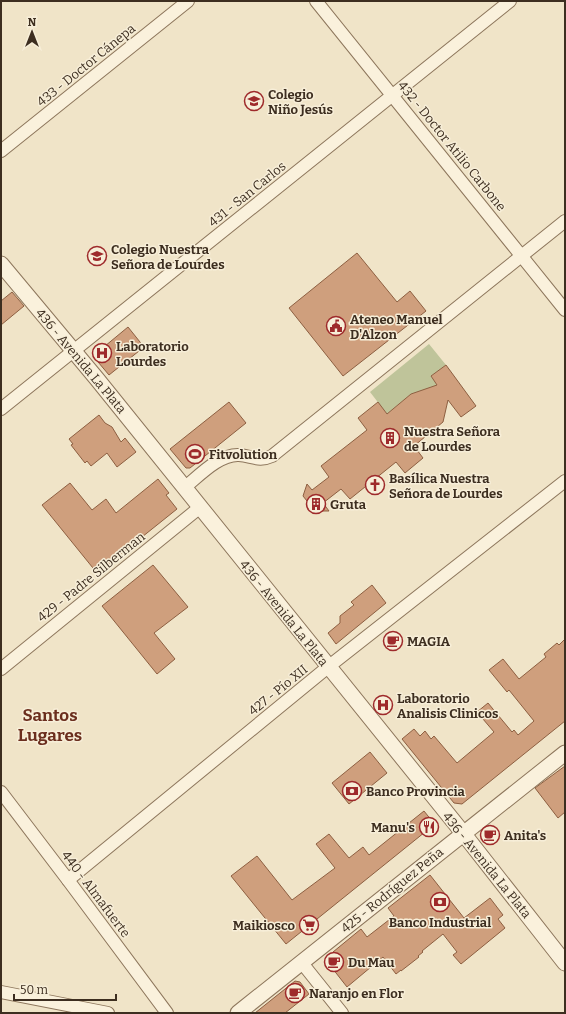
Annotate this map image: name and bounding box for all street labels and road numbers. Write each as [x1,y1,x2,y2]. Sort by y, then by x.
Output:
street label: 433 - Doctor Cánepa [34,21,138,109]
street label: 432 - Doctor Atilio Carbone [395,78,509,214]
street label: 431 - San Carlos [205,158,289,230]
street label: 436 - Avenida La Plata [33,306,129,416]
street label: 429 - Padre Silberman [34,529,148,625]
street label: 436 - Avenida La Plata [237,557,331,669]
street label: 427 - Pío XII [245,662,311,718]
street label: 436 - Avenida La Plata [440,809,534,921]
street label: 425 - Rodríguez Peña [338,844,446,936]
street label: 440 - Almafuerte [59,848,133,940]

